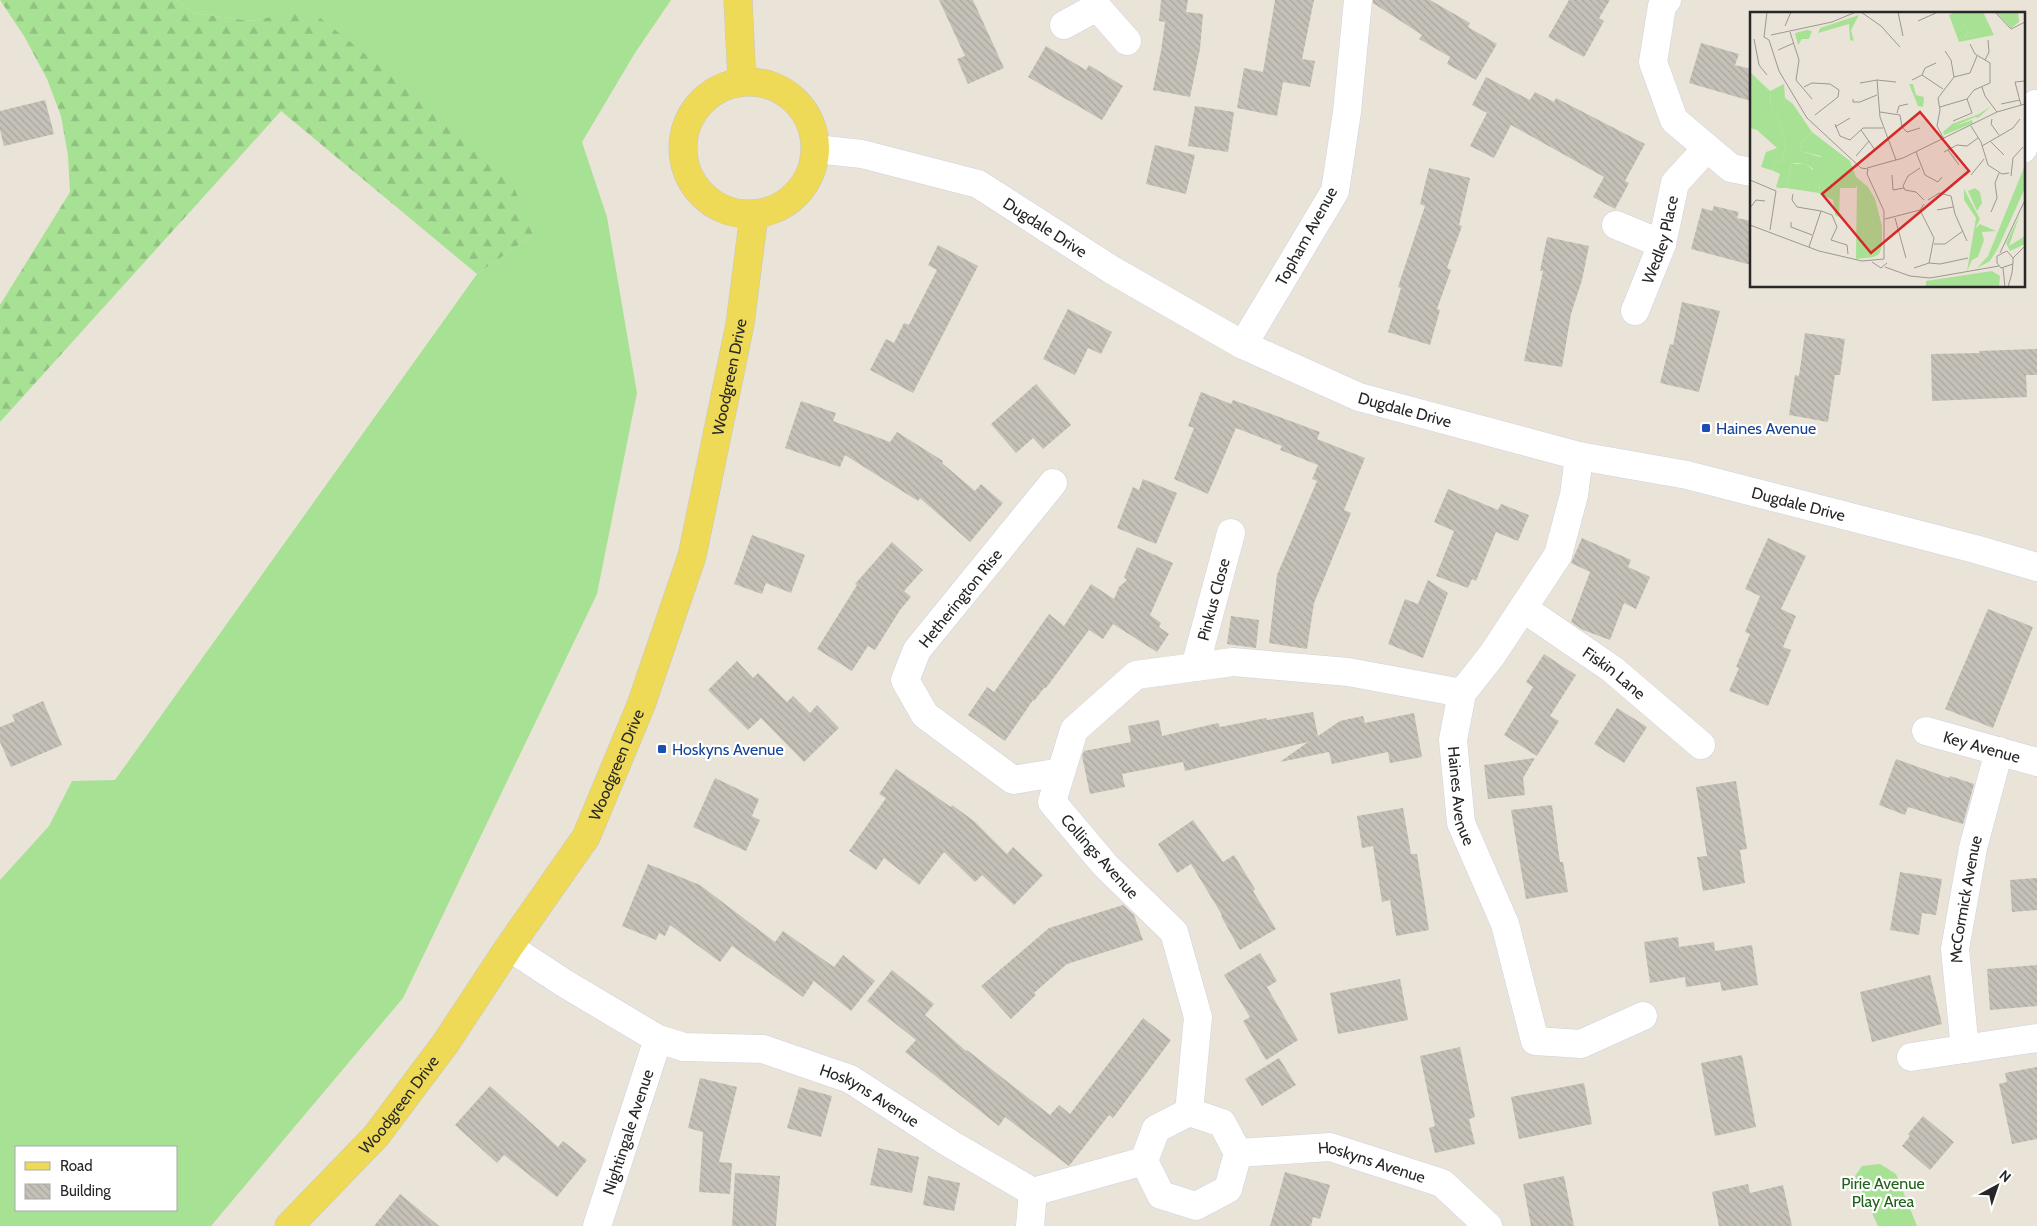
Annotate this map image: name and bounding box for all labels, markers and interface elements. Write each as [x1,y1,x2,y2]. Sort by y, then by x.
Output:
inset map [1750,12,2024,288]
street label: Topham Avenue [1272,184,1341,289]
street label: Dugdale Drive [999,194,1090,261]
street label: Wedley Place [1638,194,1682,286]
street label: Woodgreen Drive [708,318,751,437]
street label: Dugdale Drive [1356,388,1454,431]
place label: Haines Avenue [1716,419,1816,438]
marker: Haines Avenue [1700,422,1712,434]
street label: Dugdale Drive [1750,483,1847,525]
street label: Hetherington Rise [915,545,1006,651]
street label: Pinkus Close [1194,556,1234,643]
street label: Fiskin Lane [1579,643,1649,703]
street label: Woodgreen Drive [585,706,648,823]
street label: Key Avenue [1941,727,2022,767]
place label: Hoskyns Avenue [672,740,784,759]
marker: Hoskyns Avenue [656,743,668,755]
street label: Haines Avenue [1444,745,1479,848]
street label: Collings Avenue [1057,810,1143,903]
street label: McCormick Avenue [1946,833,1986,964]
street label: Woodgreen Drive [355,1052,443,1158]
street label: Hoskyns Avenue [817,1060,922,1131]
street label: Nightingale Avenue [599,1067,657,1197]
street label: Hoskyns Avenue [1317,1138,1428,1187]
legend [15,1146,178,1211]
text: Road [60,1157,93,1175]
north arrow [1972,1161,2022,1211]
text: N [1996,1166,2015,1186]
park label: Pirie Avenue Play Area [1841,1174,1925,1211]
text: Building [60,1182,111,1200]

